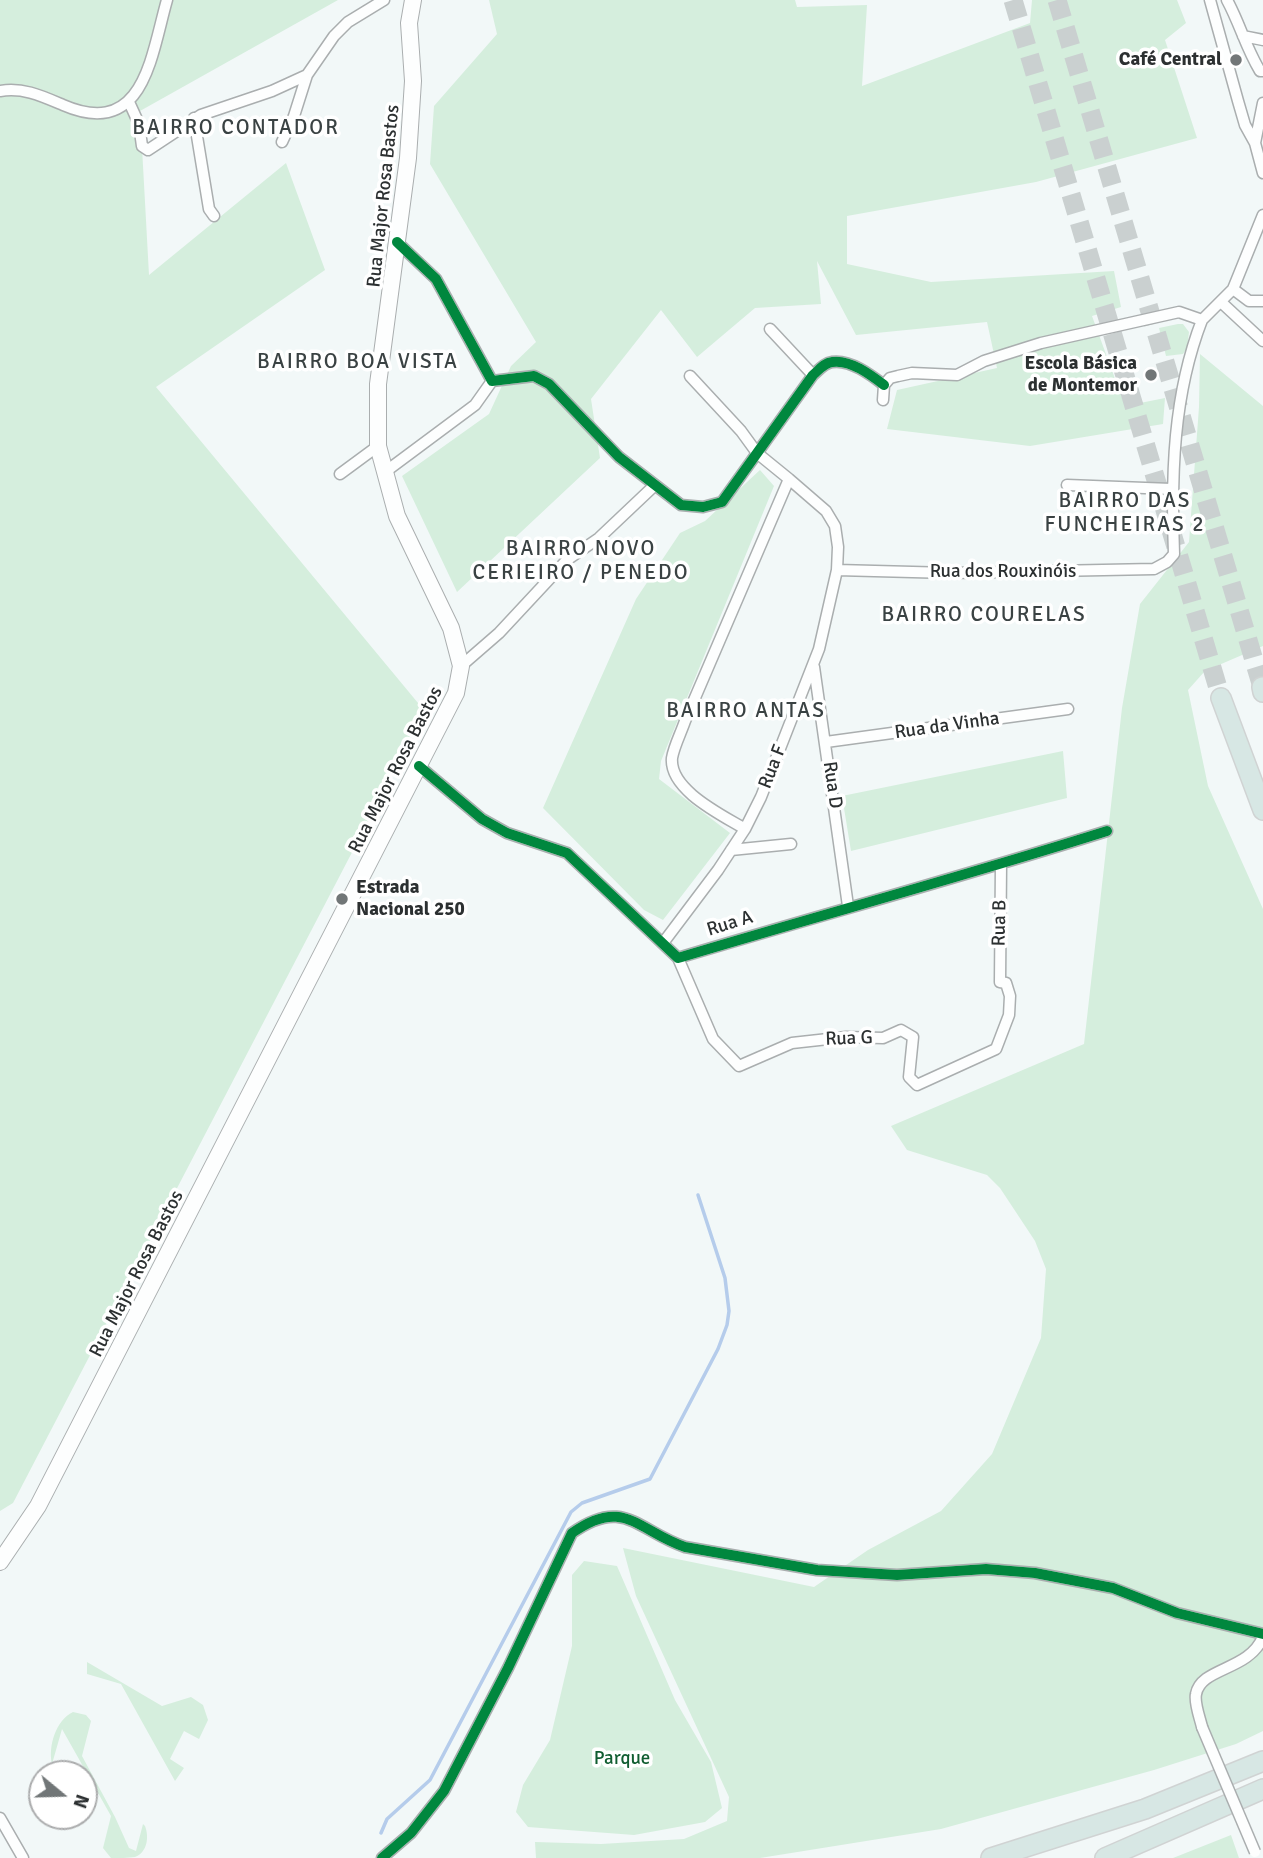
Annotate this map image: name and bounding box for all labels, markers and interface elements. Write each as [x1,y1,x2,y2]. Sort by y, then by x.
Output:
place label: Café Central [1119,49,1222,71]
marker: Café Central [1228,52,1244,68]
street label: Rua Major Rosa Bastos [363,103,405,289]
district label: BAIRRO CONTADOR [134,115,338,141]
district label: BAIRRO BOA VISTA [259,349,457,375]
place label: Escola Básica de Montemor [1025,353,1137,397]
marker: Escola Básica de Montemor [1143,367,1159,383]
district label: BAIRRO DAS FUNCHEIRAS 2 [1046,488,1204,538]
district label: BAIRRO NOVO CERIEIRO / PENEDO [475,536,687,586]
street label: Rua dos Rouxinóis [930,561,1076,583]
district label: BAIRRO COURELAS [883,602,1085,628]
street label: Rua Major Rosa Bastos [344,683,448,857]
district label: BAIRRO ANTAS [668,698,824,724]
street label: Rua da Vinha [893,707,1001,745]
street label: Rua F [754,742,792,792]
street label: Rua D [817,760,847,810]
place label: Estrada Nacional 250 [356,877,465,921]
marker: Estrada Nacional 250 [334,891,350,907]
street label: Rua B [988,899,1012,947]
street label: Rua A [704,906,756,942]
street label: Rua G [825,1027,873,1051]
street label: Rua Major Rosa Bastos [85,1187,189,1361]
park label: Parque [594,1748,650,1770]
north arrow [28,1760,98,1830]
text: N [67,1791,94,1811]

